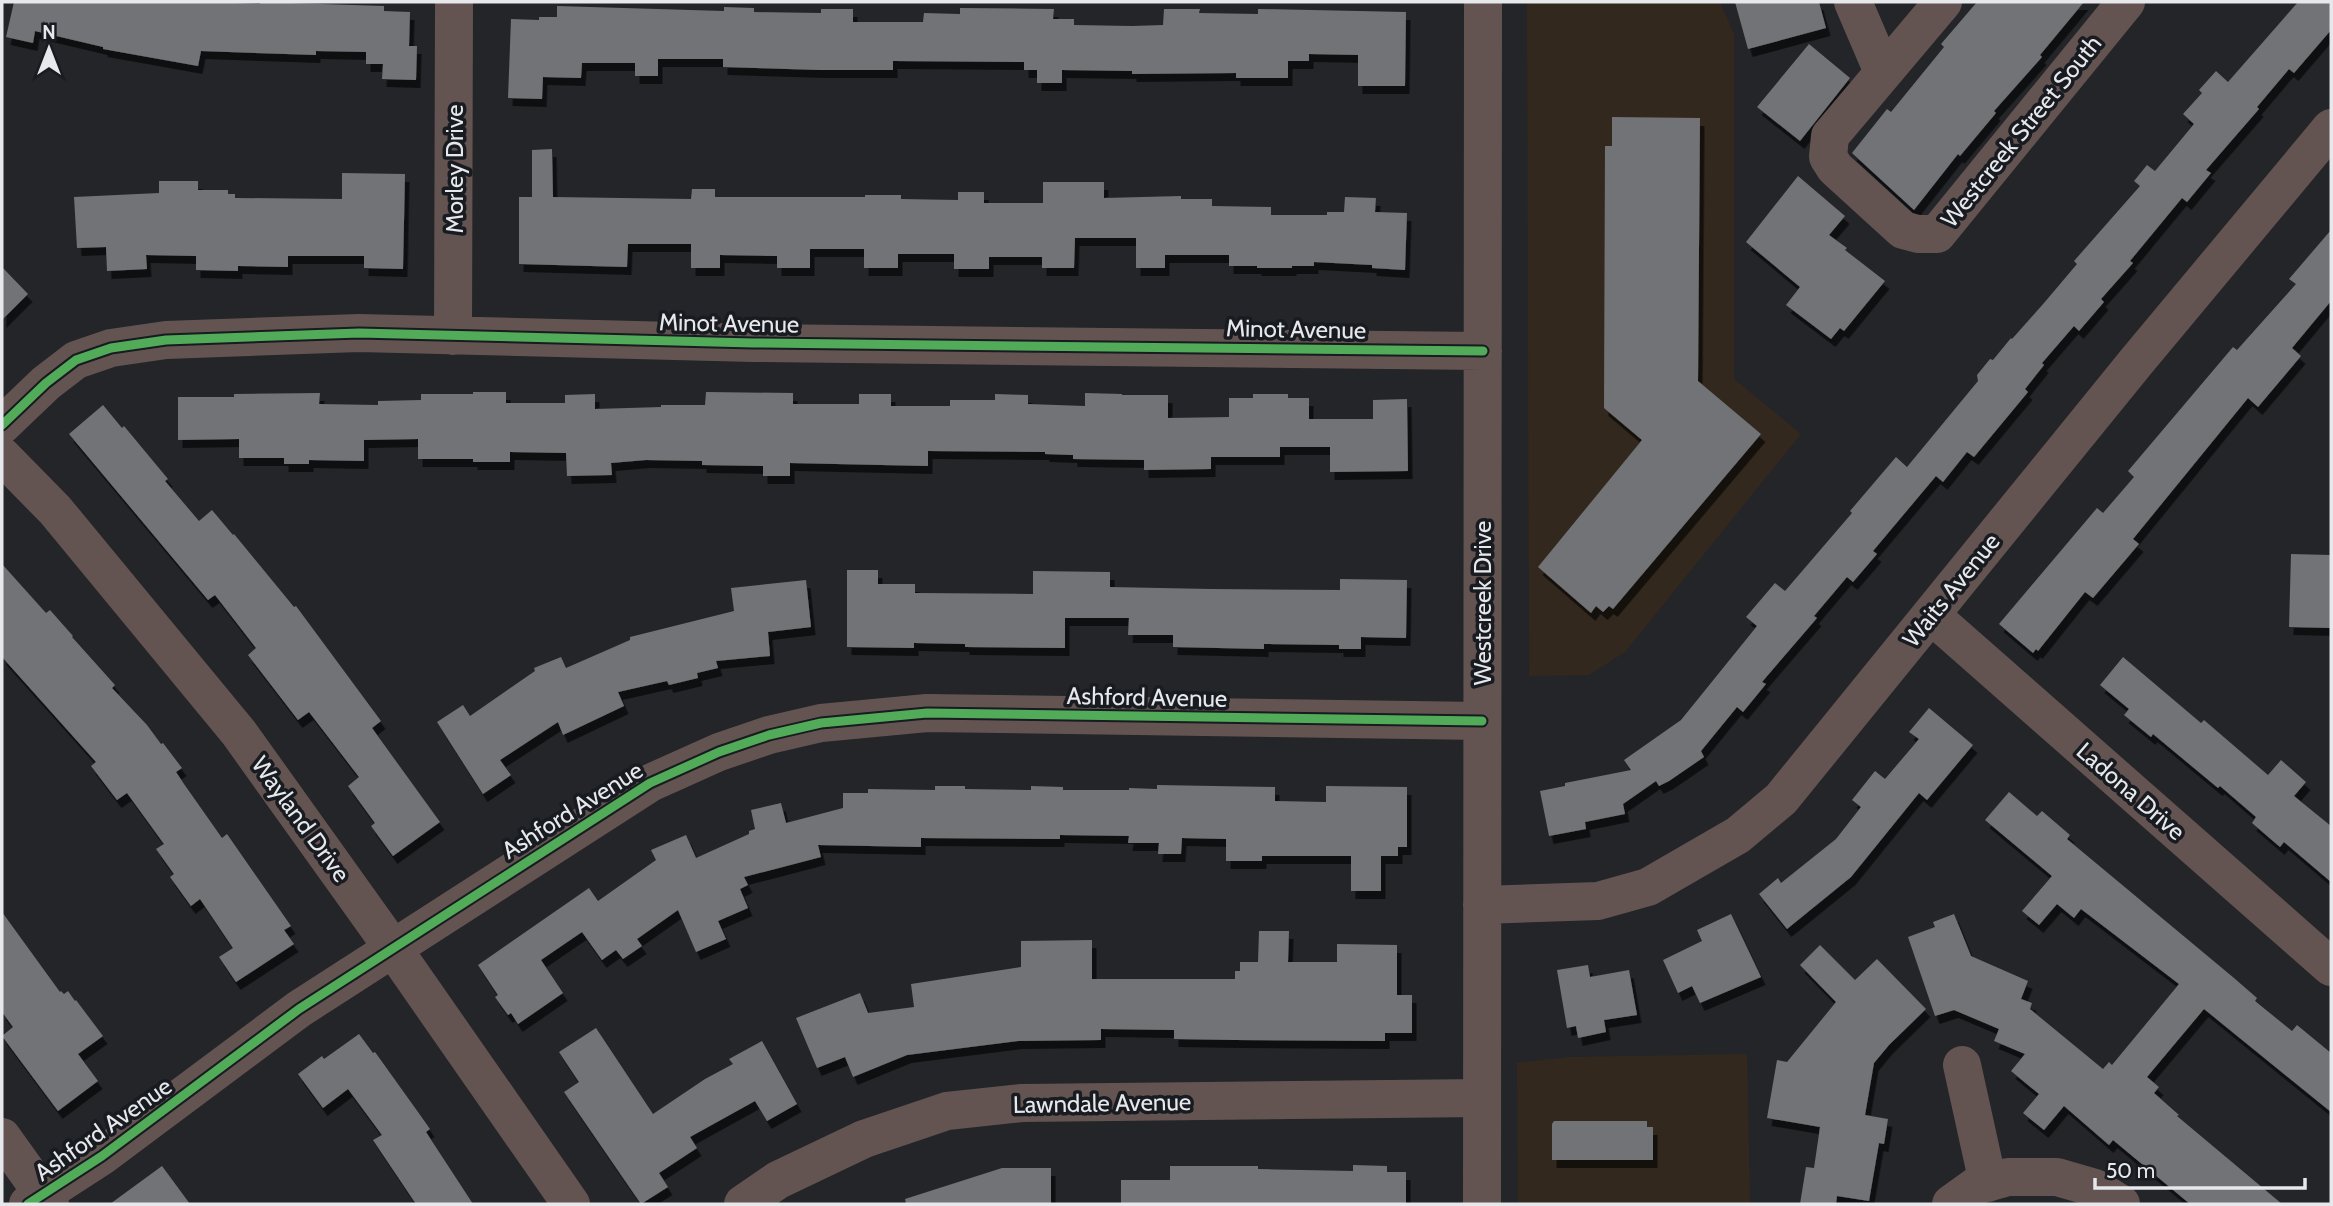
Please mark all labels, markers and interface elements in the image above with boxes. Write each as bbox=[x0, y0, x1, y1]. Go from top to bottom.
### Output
north arrow bbox=[14, 14, 84, 84]
text: N bbox=[42, 21, 56, 44]
street label: Westcreek Street South bbox=[1935, 29, 2107, 233]
street label: Morley Drive bbox=[440, 104, 469, 234]
street label: Minot Avenue bbox=[659, 307, 799, 339]
street label: Minot Avenue bbox=[1226, 313, 1366, 345]
street label: Westcreek Drive bbox=[1468, 521, 1497, 685]
street label: Waits Avenue bbox=[1896, 527, 2006, 653]
street label: Ashford Avenue bbox=[1066, 681, 1228, 713]
street label: Ladona Drive bbox=[2071, 736, 2191, 846]
street label: Wayland Drive bbox=[246, 751, 356, 887]
street label: Ashford Avenue bbox=[496, 755, 648, 865]
street label: Ashford Avenue bbox=[29, 1071, 177, 1187]
street label: Lawndale Avenue bbox=[1013, 1087, 1191, 1119]
scale bar bbox=[2095, 1146, 2305, 1190]
text: 50 m bbox=[2106, 1158, 2155, 1183]

